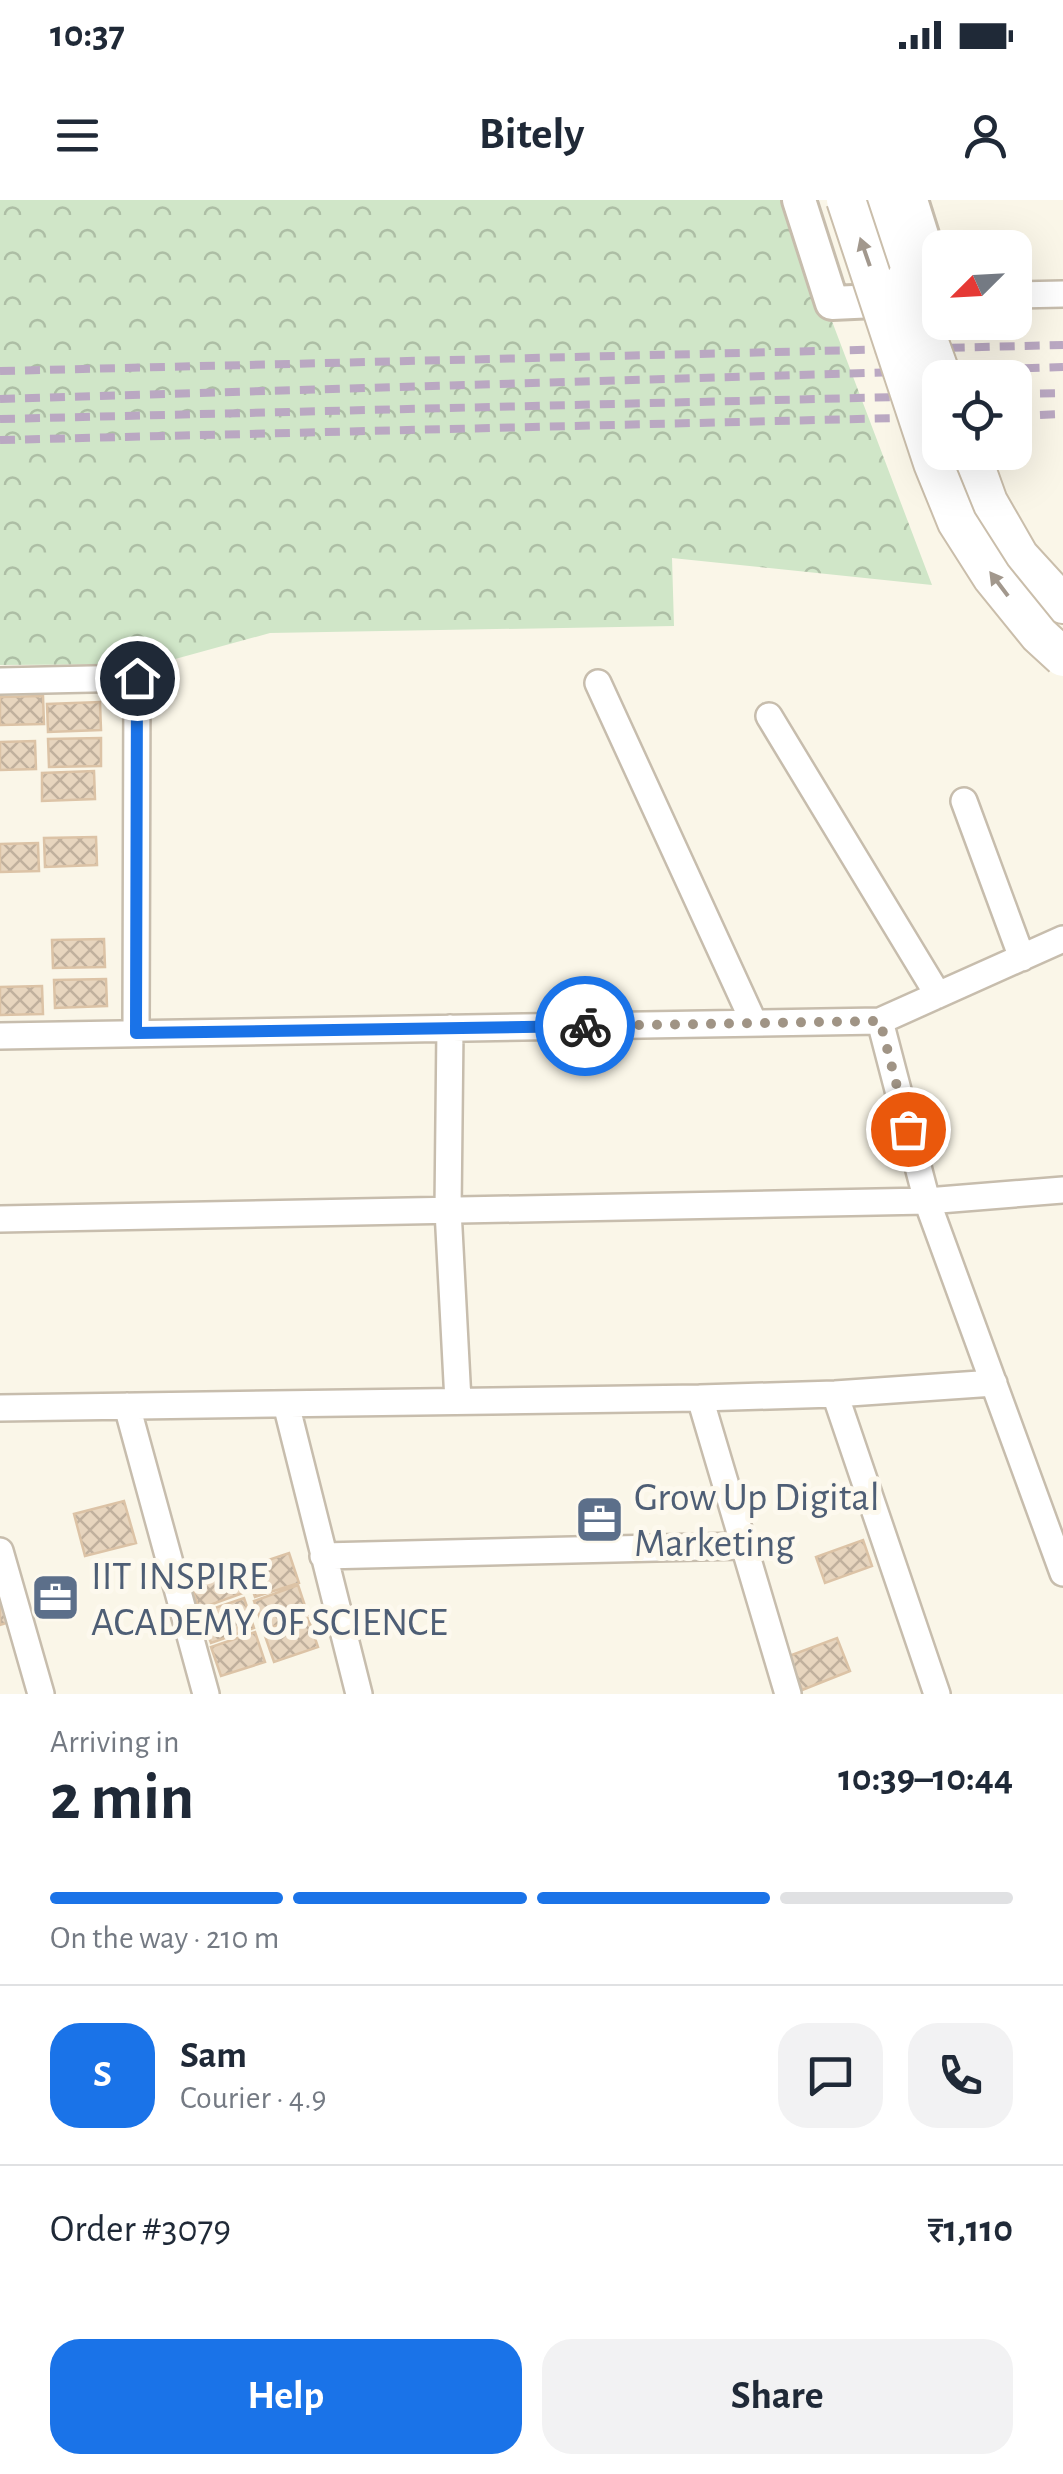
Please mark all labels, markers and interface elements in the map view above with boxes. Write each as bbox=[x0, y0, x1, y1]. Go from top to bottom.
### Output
text: 10:37 bbox=[50, 16, 125, 54]
icon: menu bbox=[50, 108, 105, 163]
icon: person bbox=[958, 108, 1013, 163]
text: Bitely bbox=[479, 112, 584, 157]
north arrow bbox=[922, 230, 1032, 340]
map controls bbox=[922, 230, 1032, 470]
one-way arrow bbox=[856, 237, 871, 267]
button: locate bbox=[922, 360, 1032, 470]
one-way arrow bbox=[989, 571, 1009, 597]
pin bbox=[95, 636, 180, 721]
icon: home bbox=[110, 651, 165, 706]
courier bbox=[535, 976, 635, 1076]
icon: bike bbox=[558, 999, 613, 1054]
pin bbox=[866, 1087, 951, 1172]
icon: bag bbox=[881, 1102, 936, 1157]
place label: Grow Up Digital Marketing bbox=[634, 1478, 880, 1564]
office icon: Grow Up Digital Marketing bbox=[573, 1493, 625, 1545]
place label: IIT INSPIRE ACADEMY OF SCIENCE bbox=[91, 1557, 448, 1643]
office icon: IIT INSPIRE ACADEMY OF SCIENCE bbox=[30, 1572, 82, 1624]
text: Arriving in bbox=[50, 1726, 179, 1758]
text: 10:39–10:44 bbox=[838, 1760, 1013, 1798]
text: 2 min bbox=[50, 1766, 194, 1831]
text: On the way · 210 m bbox=[50, 1922, 279, 1954]
button: chat bbox=[778, 2023, 883, 2128]
button: phone bbox=[908, 2023, 1013, 2128]
text: Sam bbox=[180, 2037, 247, 2075]
text: S bbox=[93, 2056, 112, 2094]
text: Courier · 4.9 bbox=[180, 2082, 327, 2114]
text: Order #3079 bbox=[50, 2211, 231, 2249]
text: ₹1,110 bbox=[928, 2211, 1013, 2249]
button: Help bbox=[50, 2339, 522, 2454]
button: Share bbox=[542, 2339, 1013, 2454]

